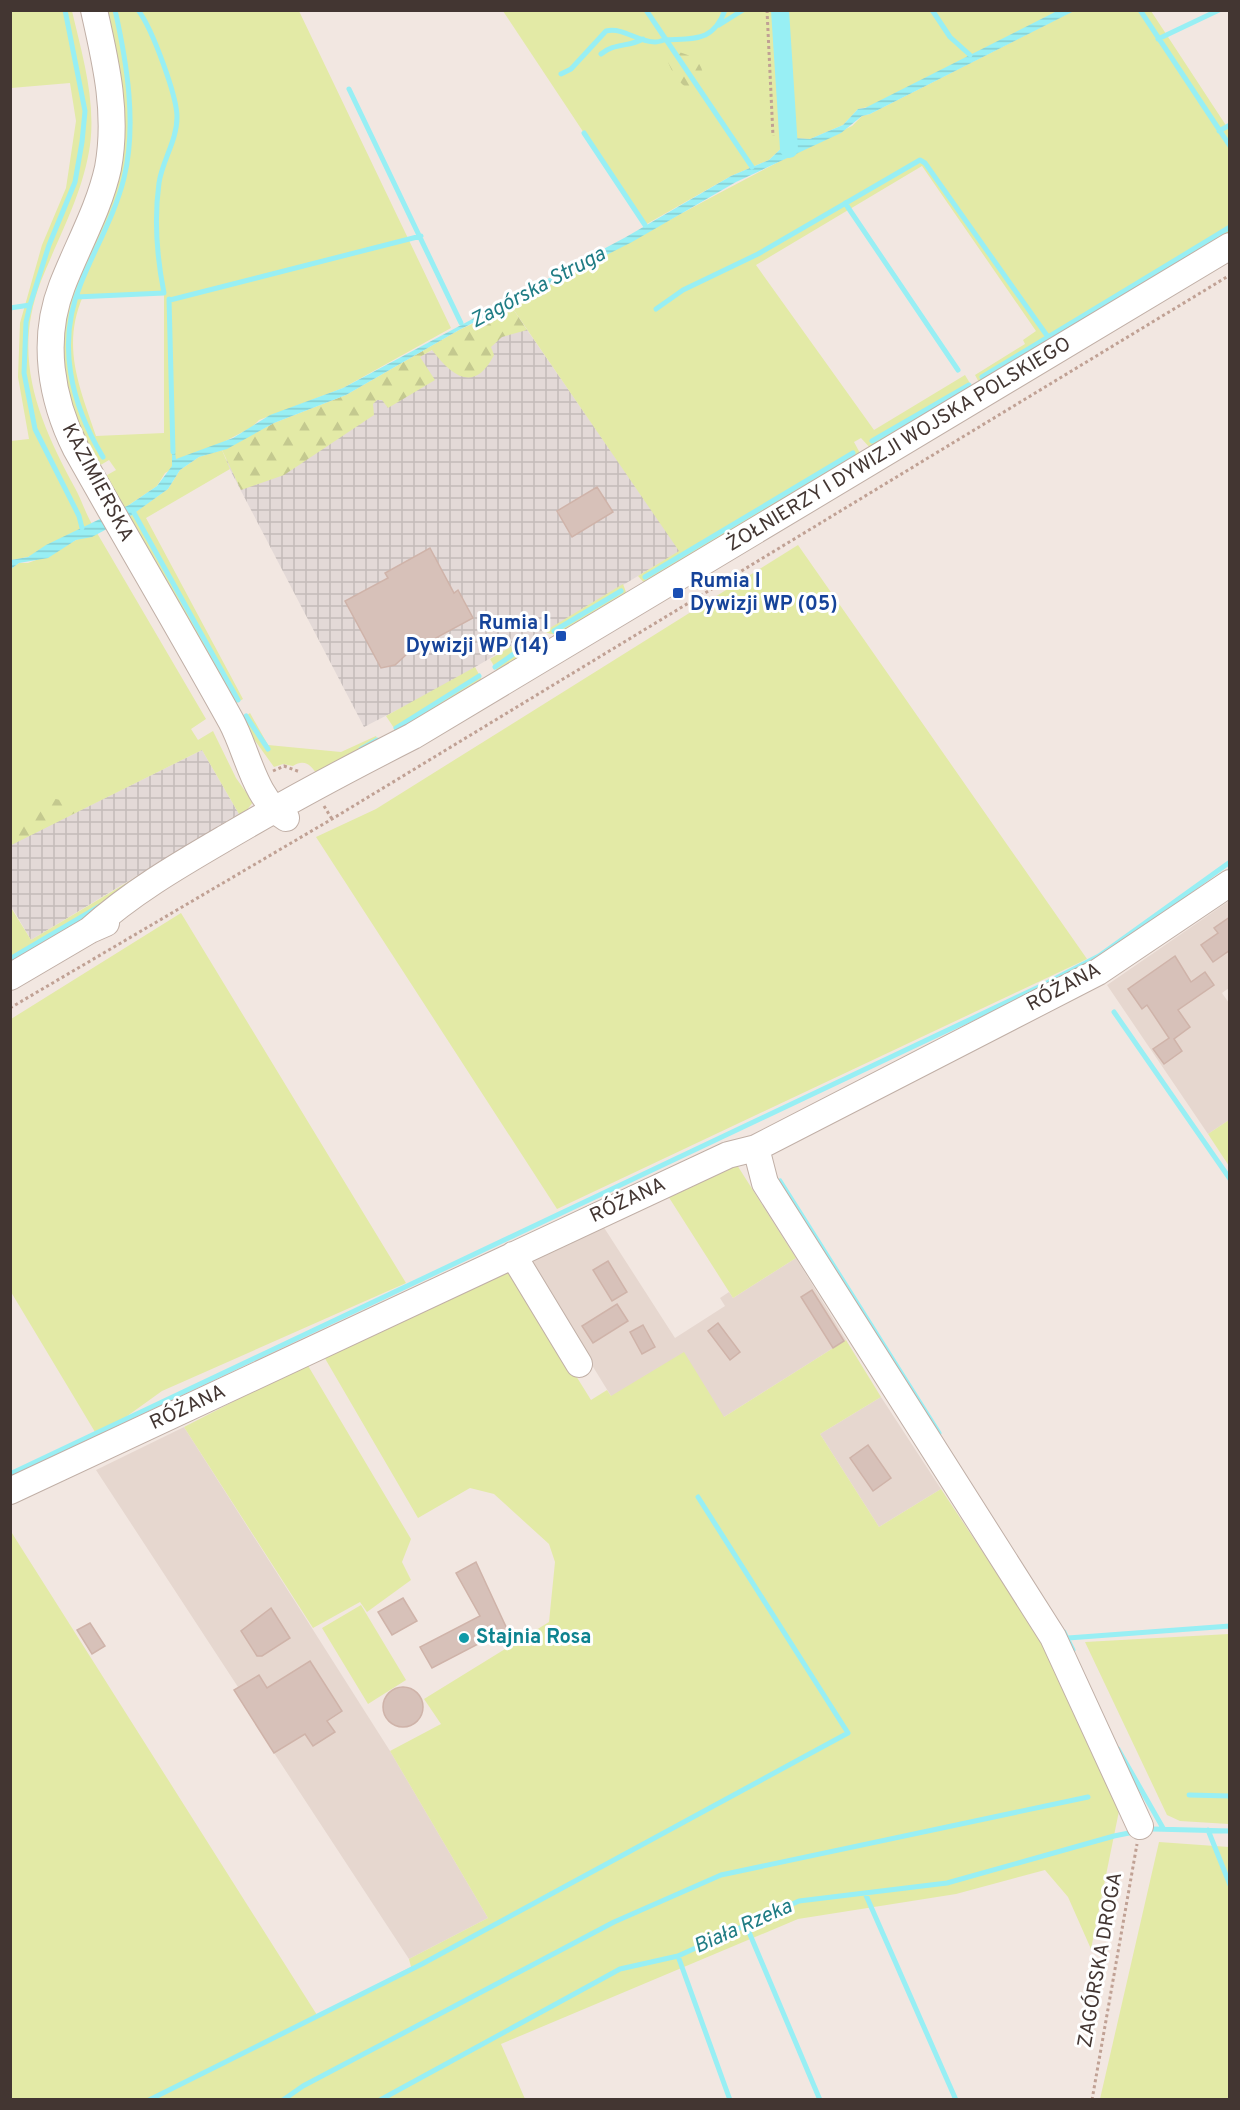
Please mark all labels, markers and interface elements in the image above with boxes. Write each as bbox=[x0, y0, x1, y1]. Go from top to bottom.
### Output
water label: Zagórska Struga bbox=[466, 241, 610, 335]
street label: ŻOŁNIERZY I DYWIZJI WOJSKA POLSKIEGO bbox=[721, 331, 1076, 558]
street label: KAZIMIERSKA bbox=[55, 419, 139, 547]
place label: Rumia I Dywizji WP (05) bbox=[690, 569, 838, 618]
marker: Rumia I Dywizji WP (05) bbox=[671, 586, 685, 600]
place label: Rumia I Dywizji WP (14) bbox=[406, 611, 549, 660]
marker: Rumia I Dywizji WP (14) bbox=[554, 629, 568, 643]
street label: RÓŻANA bbox=[1021, 956, 1106, 1018]
street label: RÓŻANA bbox=[585, 1170, 670, 1230]
street label: RÓŻANA bbox=[145, 1377, 230, 1437]
place label: Stajnia Rosa bbox=[476, 1625, 591, 1651]
marker: Stajnia Rosa bbox=[457, 1631, 471, 1645]
street label: ZAGÓRSKA DROGA bbox=[1071, 1870, 1129, 2050]
water label: Biała Rzeka bbox=[690, 1893, 796, 1961]

